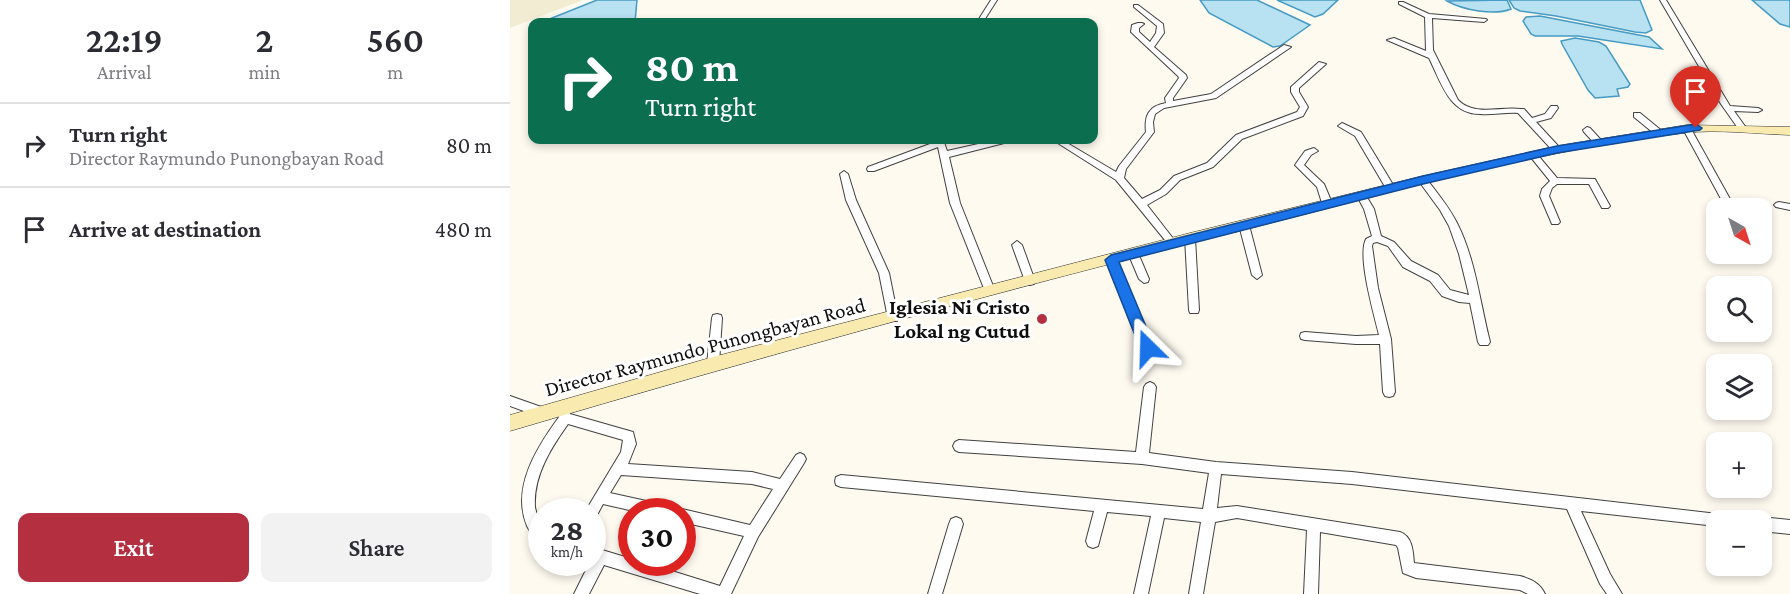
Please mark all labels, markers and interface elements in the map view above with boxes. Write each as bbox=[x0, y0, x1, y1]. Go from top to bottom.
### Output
text: 22:19 bbox=[86, 20, 163, 60]
text: 2 bbox=[256, 20, 273, 60]
text: 560 bbox=[366, 20, 424, 60]
icon: right bbox=[546, 42, 624, 120]
text: 80 m bbox=[645, 43, 739, 90]
text: Arrival bbox=[97, 61, 151, 83]
text: min bbox=[248, 61, 281, 83]
text: m bbox=[387, 61, 403, 83]
pin bbox=[1670, 66, 1721, 128]
icon: arrive bbox=[1679, 75, 1712, 108]
text: Turn right bbox=[645, 92, 756, 122]
text: Turn right bbox=[69, 122, 167, 147]
icon: right bbox=[18, 129, 51, 162]
text: 80 m bbox=[446, 133, 492, 158]
text: Director Raymundo Punongbayan Road bbox=[69, 147, 384, 169]
north arrow bbox=[1706, 198, 1772, 264]
map controls bbox=[1706, 198, 1772, 576]
icon: arrive bbox=[18, 213, 51, 246]
text: Arrive at destination bbox=[69, 217, 261, 242]
text: 480 m bbox=[435, 217, 492, 242]
button: search bbox=[1706, 276, 1772, 342]
street label: Director Raymundo Punongbayan Road bbox=[542, 293, 868, 401]
place label: Iglesia Ni Cristo Lokal ng Cutud bbox=[889, 295, 1031, 343]
marker: Iglesia Ni Cristo Lokal ng Cutud bbox=[1035, 312, 1049, 326]
position arrow bbox=[1116, 316, 1180, 380]
button: layers bbox=[1706, 354, 1772, 420]
button: + bbox=[1706, 432, 1772, 498]
speed limit sign: 30 bbox=[618, 498, 696, 576]
button: − bbox=[1706, 510, 1772, 576]
button: Exit bbox=[18, 513, 249, 582]
button: Share bbox=[261, 513, 492, 582]
text: 28 bbox=[551, 513, 583, 546]
text: km/h bbox=[551, 544, 583, 560]

